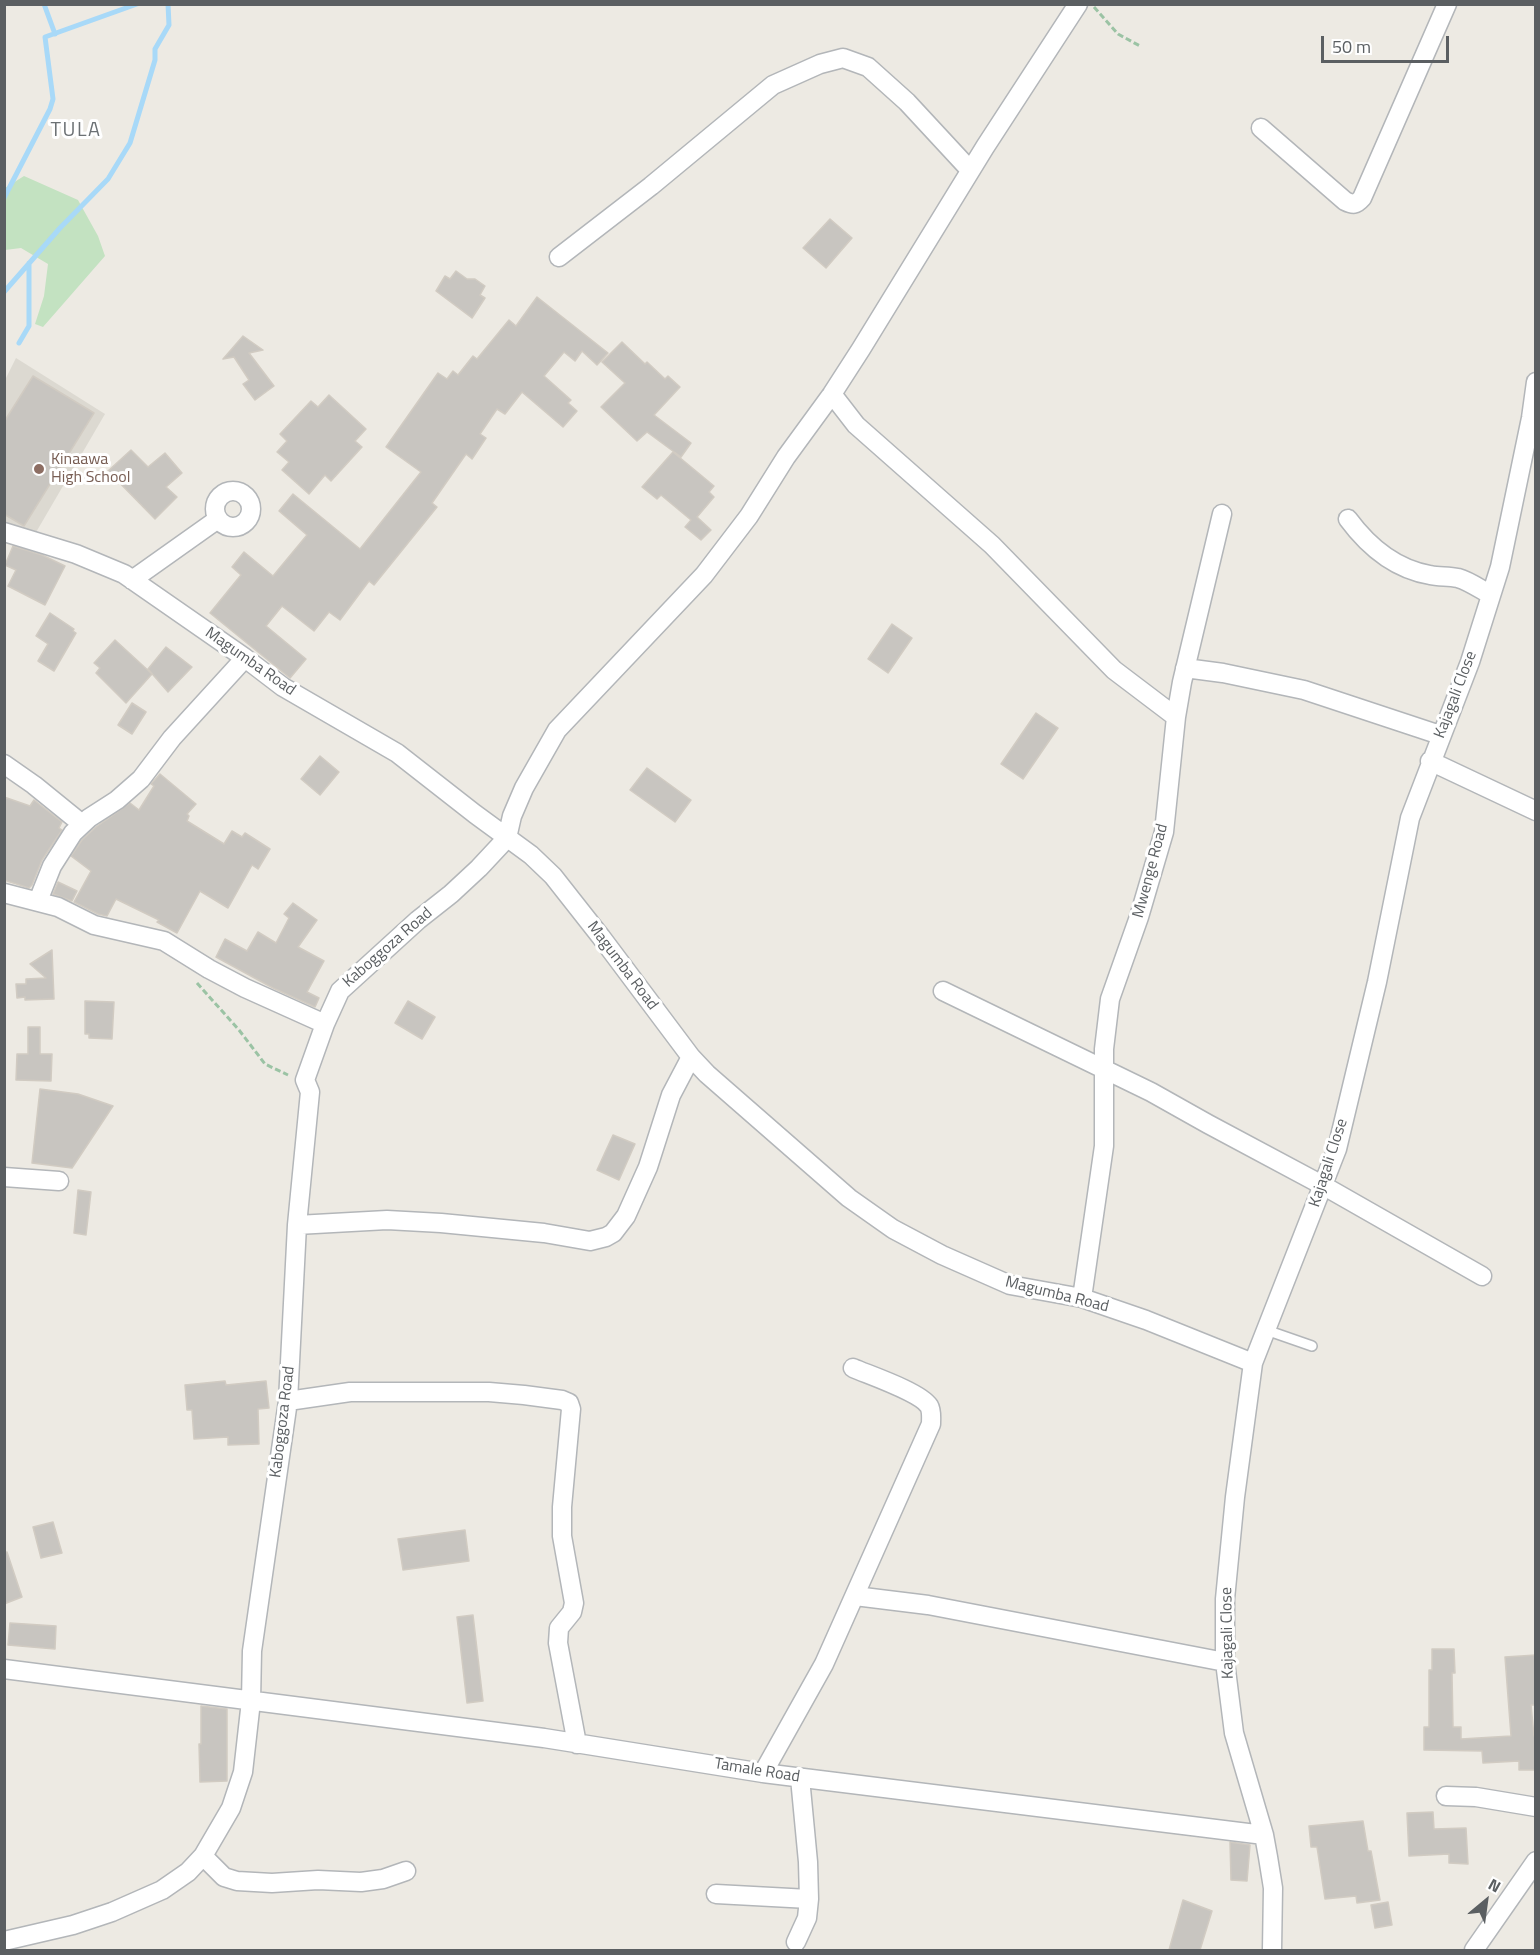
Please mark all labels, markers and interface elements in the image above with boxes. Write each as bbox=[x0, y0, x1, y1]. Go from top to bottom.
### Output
scale bar bbox=[1324, 24, 1452, 62]
text: 50 m bbox=[1332, 33, 1371, 60]
district label: TULA bbox=[51, 119, 101, 143]
place label: Kinaawa High School bbox=[51, 450, 130, 488]
marker: Kinaawa High School bbox=[32, 462, 46, 476]
street label: Magumba Road bbox=[201, 624, 299, 700]
street label: Kajagali Close bbox=[1431, 649, 1481, 741]
street label: Mwenge Road bbox=[1129, 822, 1173, 920]
street label: Kaboggoza Road bbox=[339, 904, 437, 992]
street label: Magumba Road bbox=[582, 918, 662, 1014]
street label: Kajagali Close bbox=[1306, 1116, 1352, 1210]
street label: Magumba Road bbox=[1003, 1273, 1111, 1317]
street label: Kaboggoza Road bbox=[267, 1365, 299, 1479]
street label: Kajagali Close bbox=[1218, 1587, 1238, 1679]
street label: Tamale Road bbox=[713, 1755, 801, 1787]
north arrow bbox=[1456, 1871, 1516, 1931]
text: N bbox=[1484, 1872, 1505, 1898]

